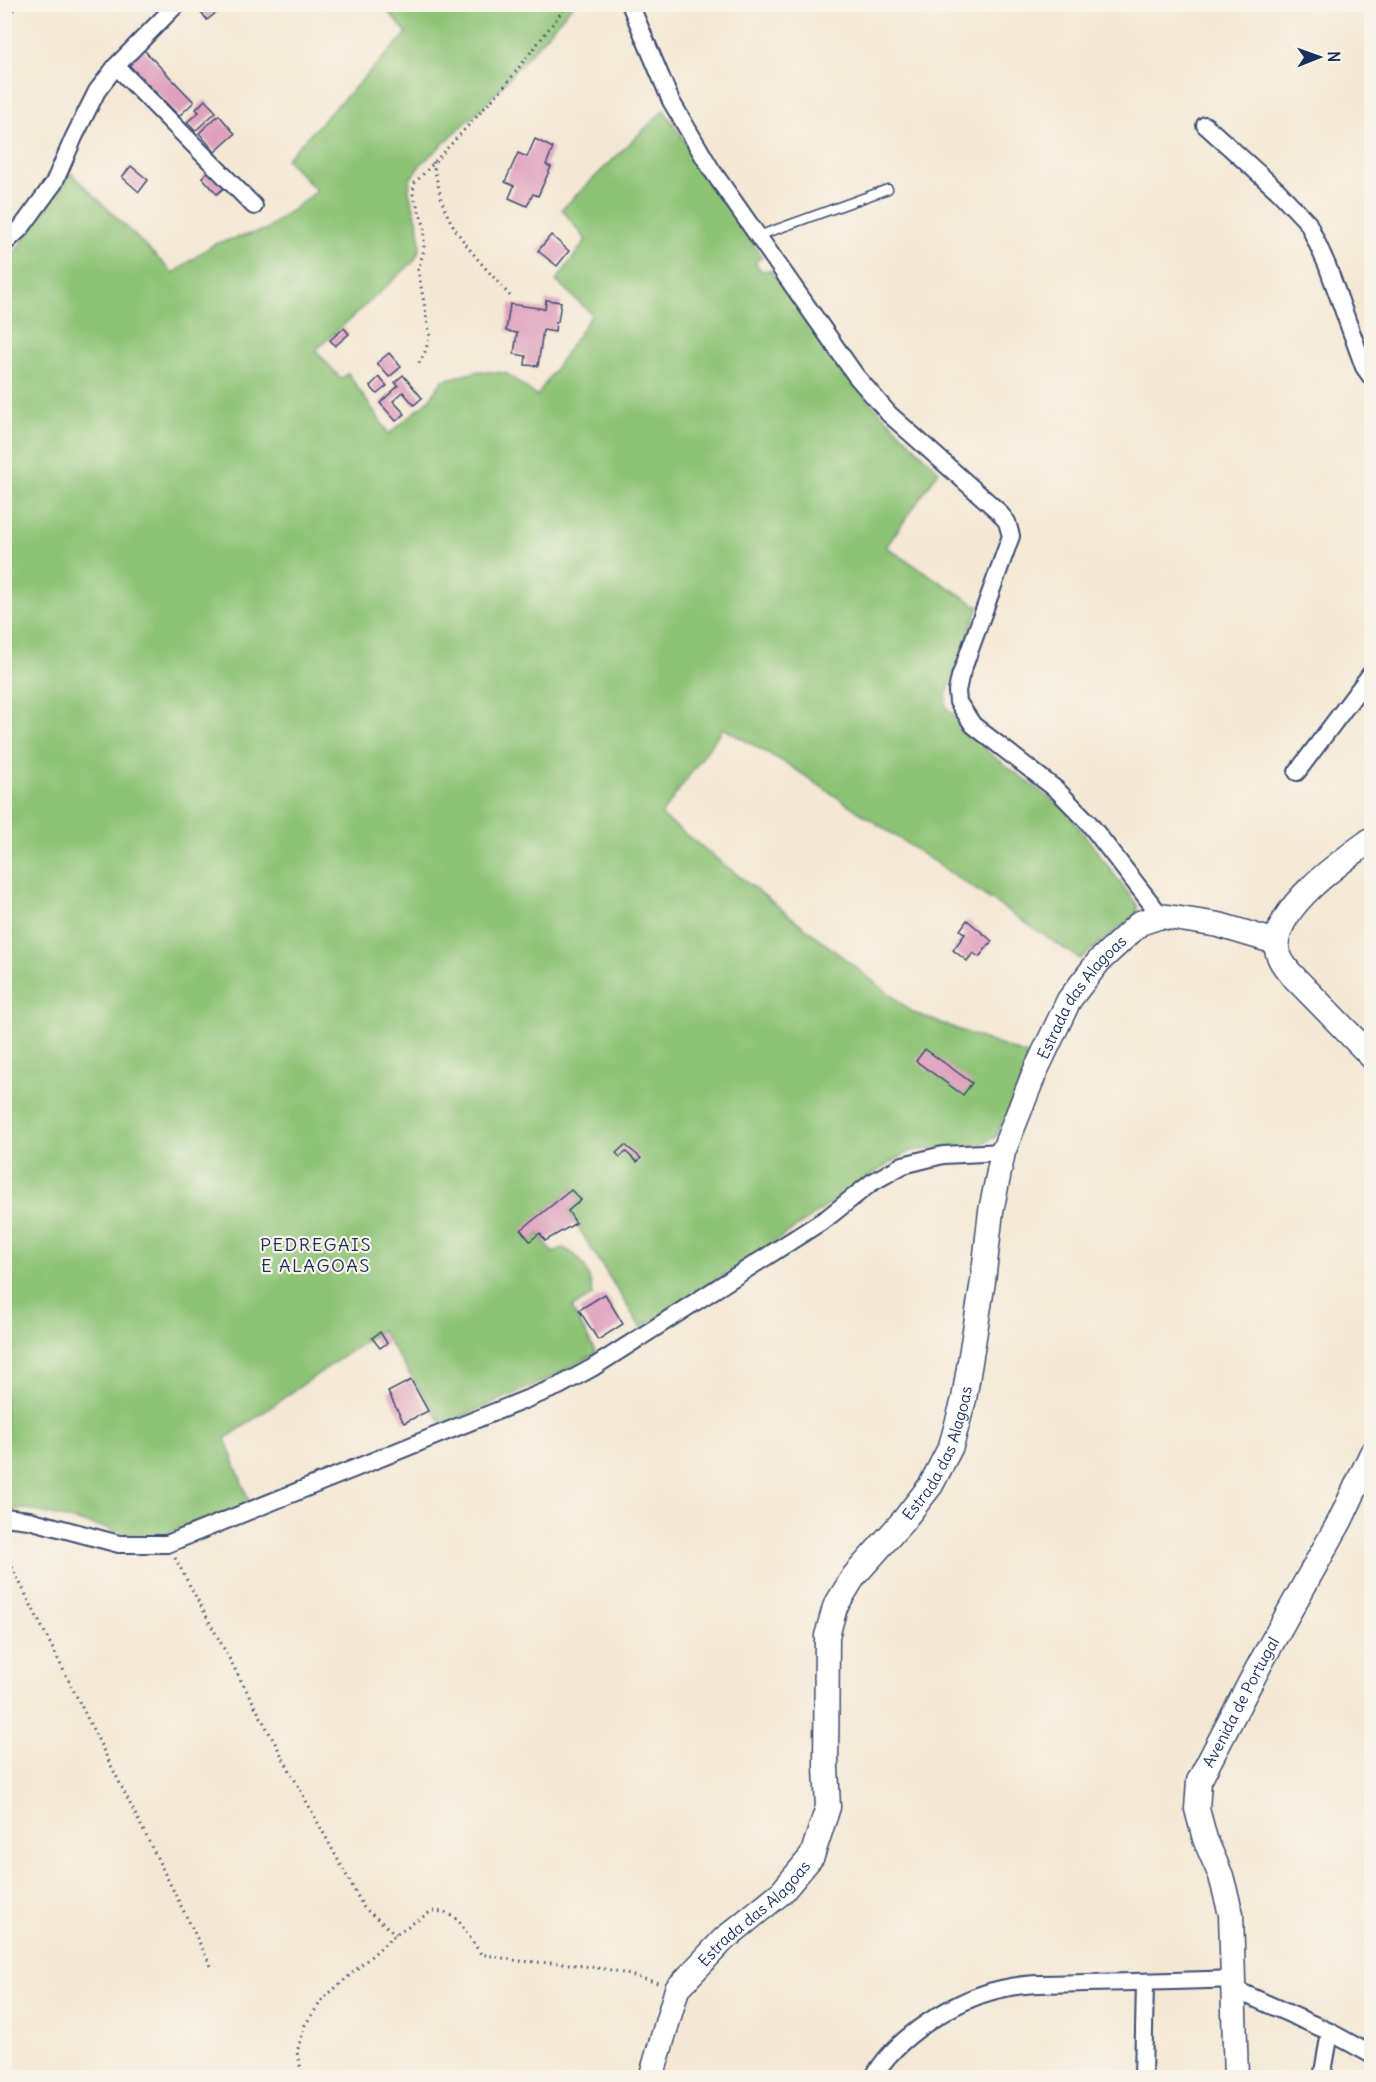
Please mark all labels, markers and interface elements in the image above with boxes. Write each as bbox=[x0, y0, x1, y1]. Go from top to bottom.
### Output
north arrow bbox=[1289, 27, 1349, 87]
text: N bbox=[1324, 51, 1344, 62]
street label: Estrada das Alagoas bbox=[1033, 931, 1130, 1062]
district label: PEDREGAIS E ALAGOAS bbox=[260, 1233, 372, 1277]
street label: Estrada das Alagoas bbox=[898, 1385, 976, 1524]
street label: Avenida de Portugal bbox=[1198, 1633, 1283, 1771]
street label: Estrada das Alagoas bbox=[694, 1856, 814, 1970]

